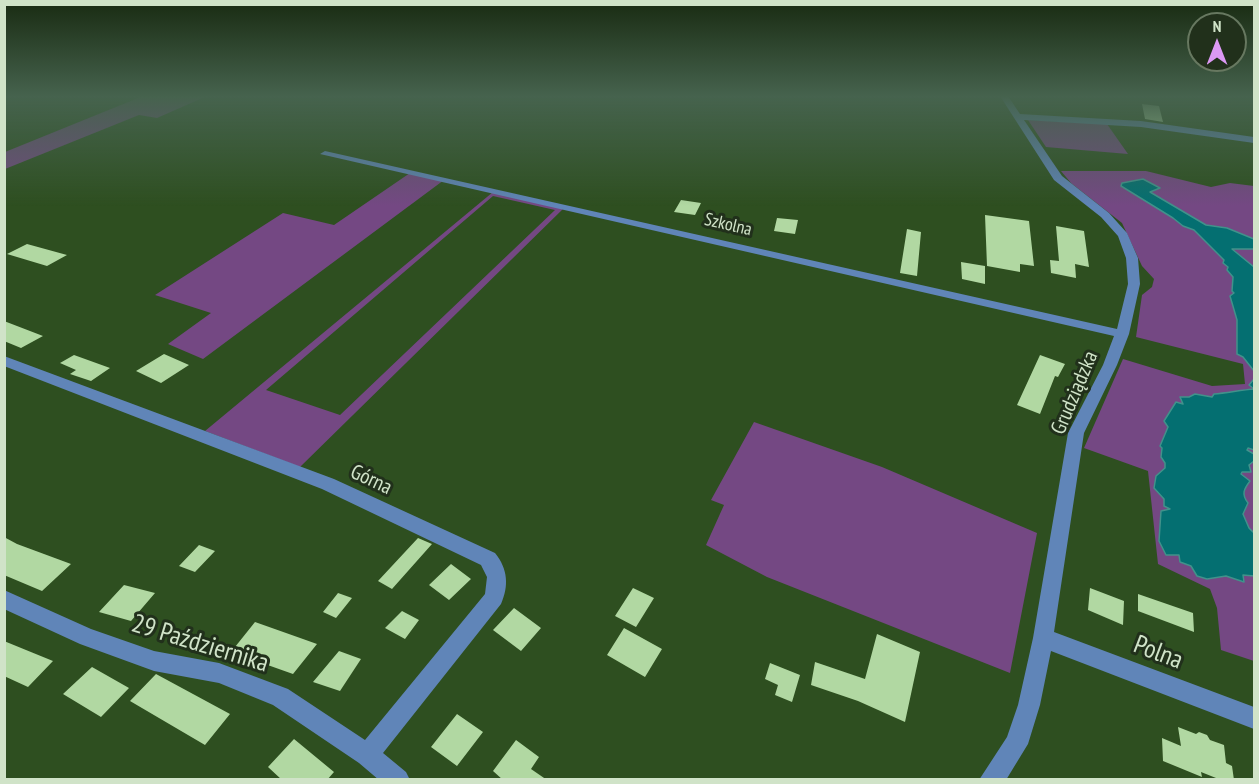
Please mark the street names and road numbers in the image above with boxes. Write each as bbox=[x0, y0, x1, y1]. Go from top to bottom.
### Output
street label: Szkolna bbox=[702, 209, 754, 241]
street label: Grudziądzka bbox=[1046, 348, 1104, 438]
street label: Górna bbox=[346, 460, 396, 500]
street label: 29 Października bbox=[128, 608, 272, 680]
street label: Polna bbox=[1129, 629, 1187, 677]

